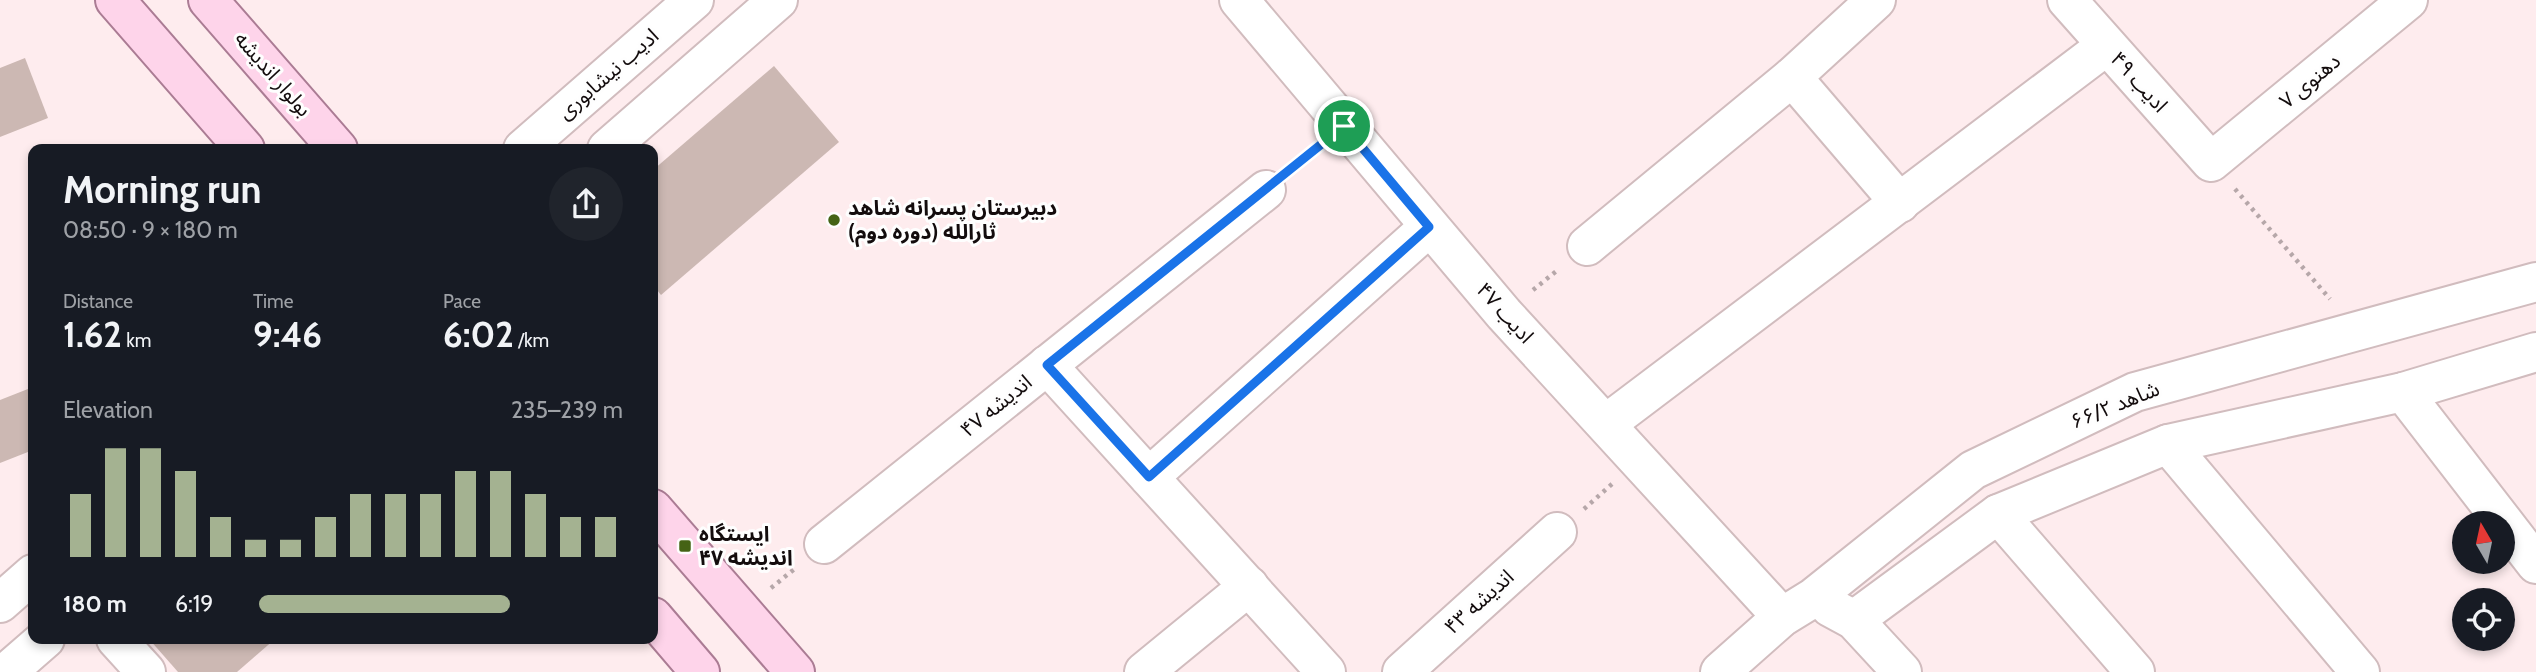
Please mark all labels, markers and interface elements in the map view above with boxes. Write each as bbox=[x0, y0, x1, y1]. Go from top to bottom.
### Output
street label: ادیب نیشابوری bbox=[552, 23, 663, 124]
street label: بولوار اندیشه bbox=[230, 26, 317, 121]
street label: ادیب ۴۹ bbox=[2106, 46, 2173, 117]
street label: دهنوی ۷ bbox=[2274, 48, 2345, 113]
pin bbox=[1314, 96, 1374, 156]
icon: arrive bbox=[1325, 107, 1363, 145]
text: Morning run bbox=[63, 166, 262, 213]
button: share bbox=[549, 167, 623, 241]
place label: دبیرستان پسرانه شاهد ثارالله (دوره دوم) bbox=[848, 195, 1057, 248]
marker: دبیرستان پسرانه شاهد ثارالله (دوره دوم) bbox=[826, 212, 842, 228]
text: 08:50 · 9 × 180 m bbox=[63, 216, 238, 244]
street label: ادیب ۴۷ bbox=[1472, 277, 1539, 348]
text: Distance bbox=[63, 290, 133, 313]
text: Time bbox=[253, 290, 293, 313]
text: Pace bbox=[443, 290, 481, 313]
text: 1.62 bbox=[63, 313, 122, 356]
text: 9:46 bbox=[253, 313, 322, 356]
text: 6:02 bbox=[443, 313, 514, 356]
text: km bbox=[122, 329, 151, 352]
text: /km bbox=[514, 329, 549, 352]
street label: اندیشه ۴۷ bbox=[955, 369, 1037, 442]
street label: شاهد ۶۶/۲ bbox=[2067, 375, 2163, 434]
text: Elevation bbox=[63, 396, 153, 424]
text: 235–239 m bbox=[511, 396, 623, 424]
north arrow bbox=[2452, 511, 2515, 574]
map controls bbox=[2452, 511, 2515, 651]
place label: ایستگاه اندیشه ۴۷ bbox=[699, 521, 793, 570]
marker: ایستگاه اندیشه ۴۷ bbox=[677, 538, 693, 554]
street label: اندیشه ۴۳ bbox=[1439, 564, 1519, 639]
button: locate bbox=[2452, 588, 2515, 651]
text: 180 m bbox=[63, 590, 127, 618]
text: 6:19 bbox=[175, 590, 213, 618]

